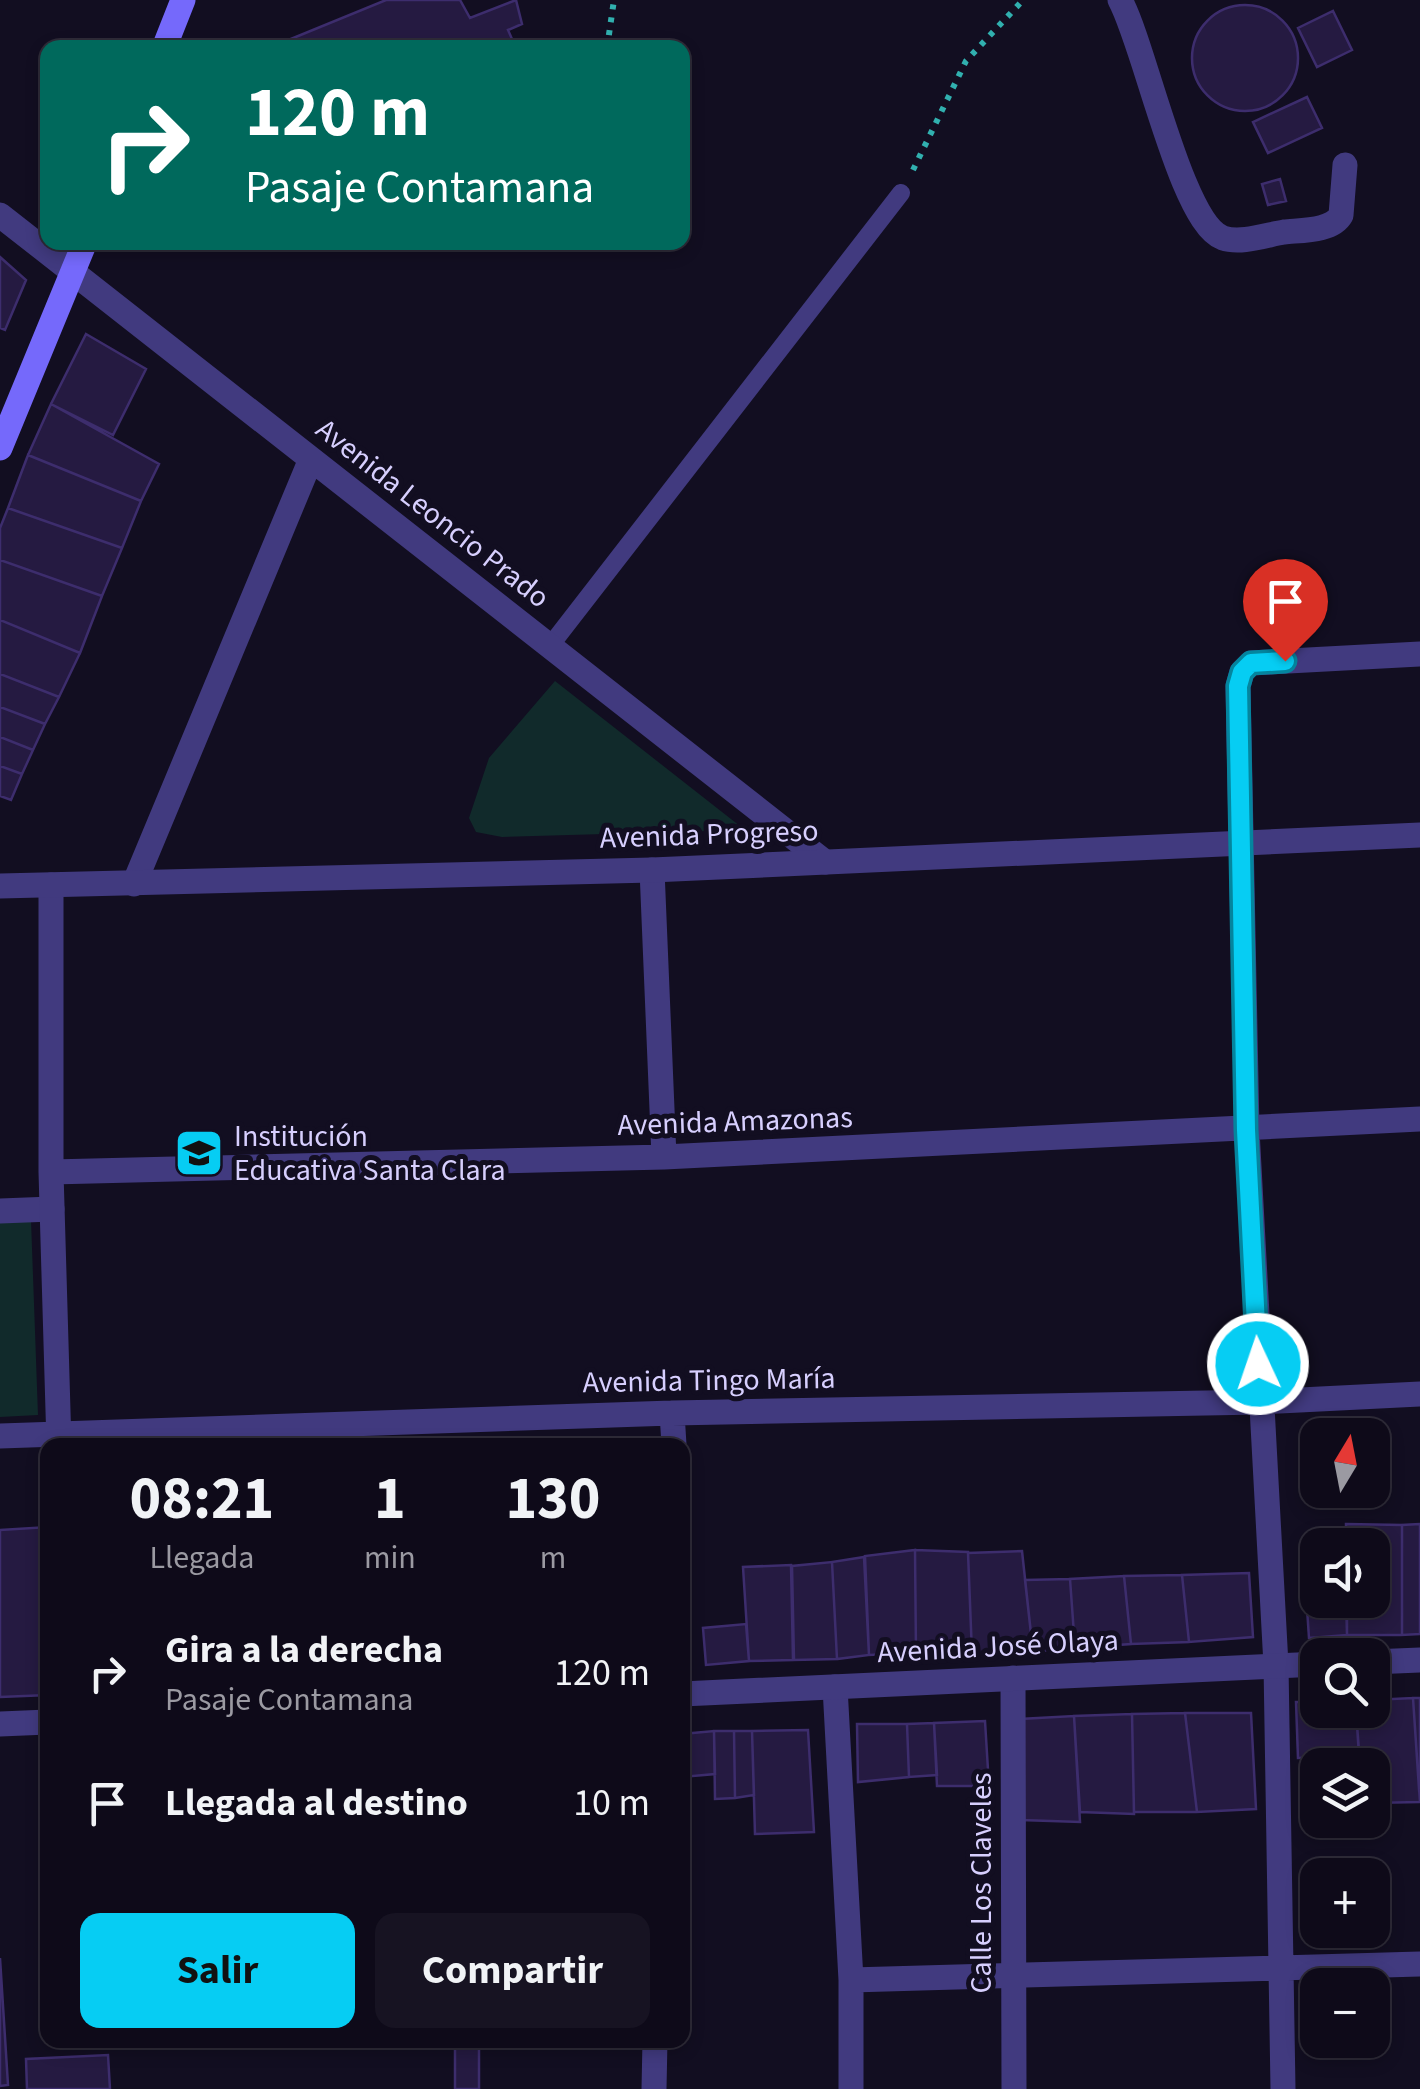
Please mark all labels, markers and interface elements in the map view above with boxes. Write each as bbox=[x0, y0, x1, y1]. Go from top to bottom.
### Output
text: 120 m bbox=[245, 63, 430, 163]
icon: right bbox=[80, 80, 210, 210]
text: Pasaje Contamana bbox=[245, 156, 594, 220]
street label: Avenida Leoncio Prado bbox=[307, 408, 559, 618]
pin bbox=[1243, 559, 1328, 662]
icon: arrive bbox=[1258, 574, 1313, 629]
street label: Avenida Progreso bbox=[599, 809, 819, 860]
street label: Avenida Amazonas bbox=[617, 1096, 853, 1147]
place label: Institución Educativa Santa Clara bbox=[234, 1115, 506, 1192]
school or university icon: Institución Educativa Santa Clara bbox=[173, 1127, 225, 1179]
position arrow bbox=[1206, 1312, 1310, 1416]
street label: Avenida Tingo María bbox=[582, 1357, 836, 1404]
north arrow bbox=[1300, 1418, 1390, 1508]
map controls bbox=[1300, 1418, 1390, 2058]
text: 08:21 bbox=[130, 1457, 274, 1542]
text: 1 bbox=[374, 1457, 406, 1542]
text: 130 bbox=[505, 1457, 600, 1542]
button: sound bbox=[1300, 1528, 1390, 1618]
text: Llegada bbox=[150, 1535, 254, 1581]
text: min bbox=[364, 1535, 416, 1581]
text: m bbox=[540, 1535, 566, 1581]
street label: Avenida José Olaya bbox=[876, 1619, 1120, 1674]
text: Gira a la derecha bbox=[165, 1623, 443, 1677]
button: search bbox=[1300, 1638, 1390, 1728]
icon: right bbox=[80, 1646, 135, 1701]
text: 120 m bbox=[554, 1646, 650, 1700]
text: Pasaje Contamana bbox=[165, 1677, 413, 1723]
button: layers bbox=[1300, 1748, 1390, 1838]
street label: Calle Los Claveles bbox=[960, 1772, 1003, 1994]
icon: arrive bbox=[80, 1776, 135, 1831]
text: Llegada al destino bbox=[165, 1776, 468, 1830]
text: 10 m bbox=[573, 1776, 650, 1830]
button: + bbox=[1300, 1858, 1390, 1948]
button: Salir bbox=[80, 1913, 355, 2028]
button: Compartir bbox=[375, 1913, 650, 2028]
button: − bbox=[1300, 1968, 1390, 2058]

